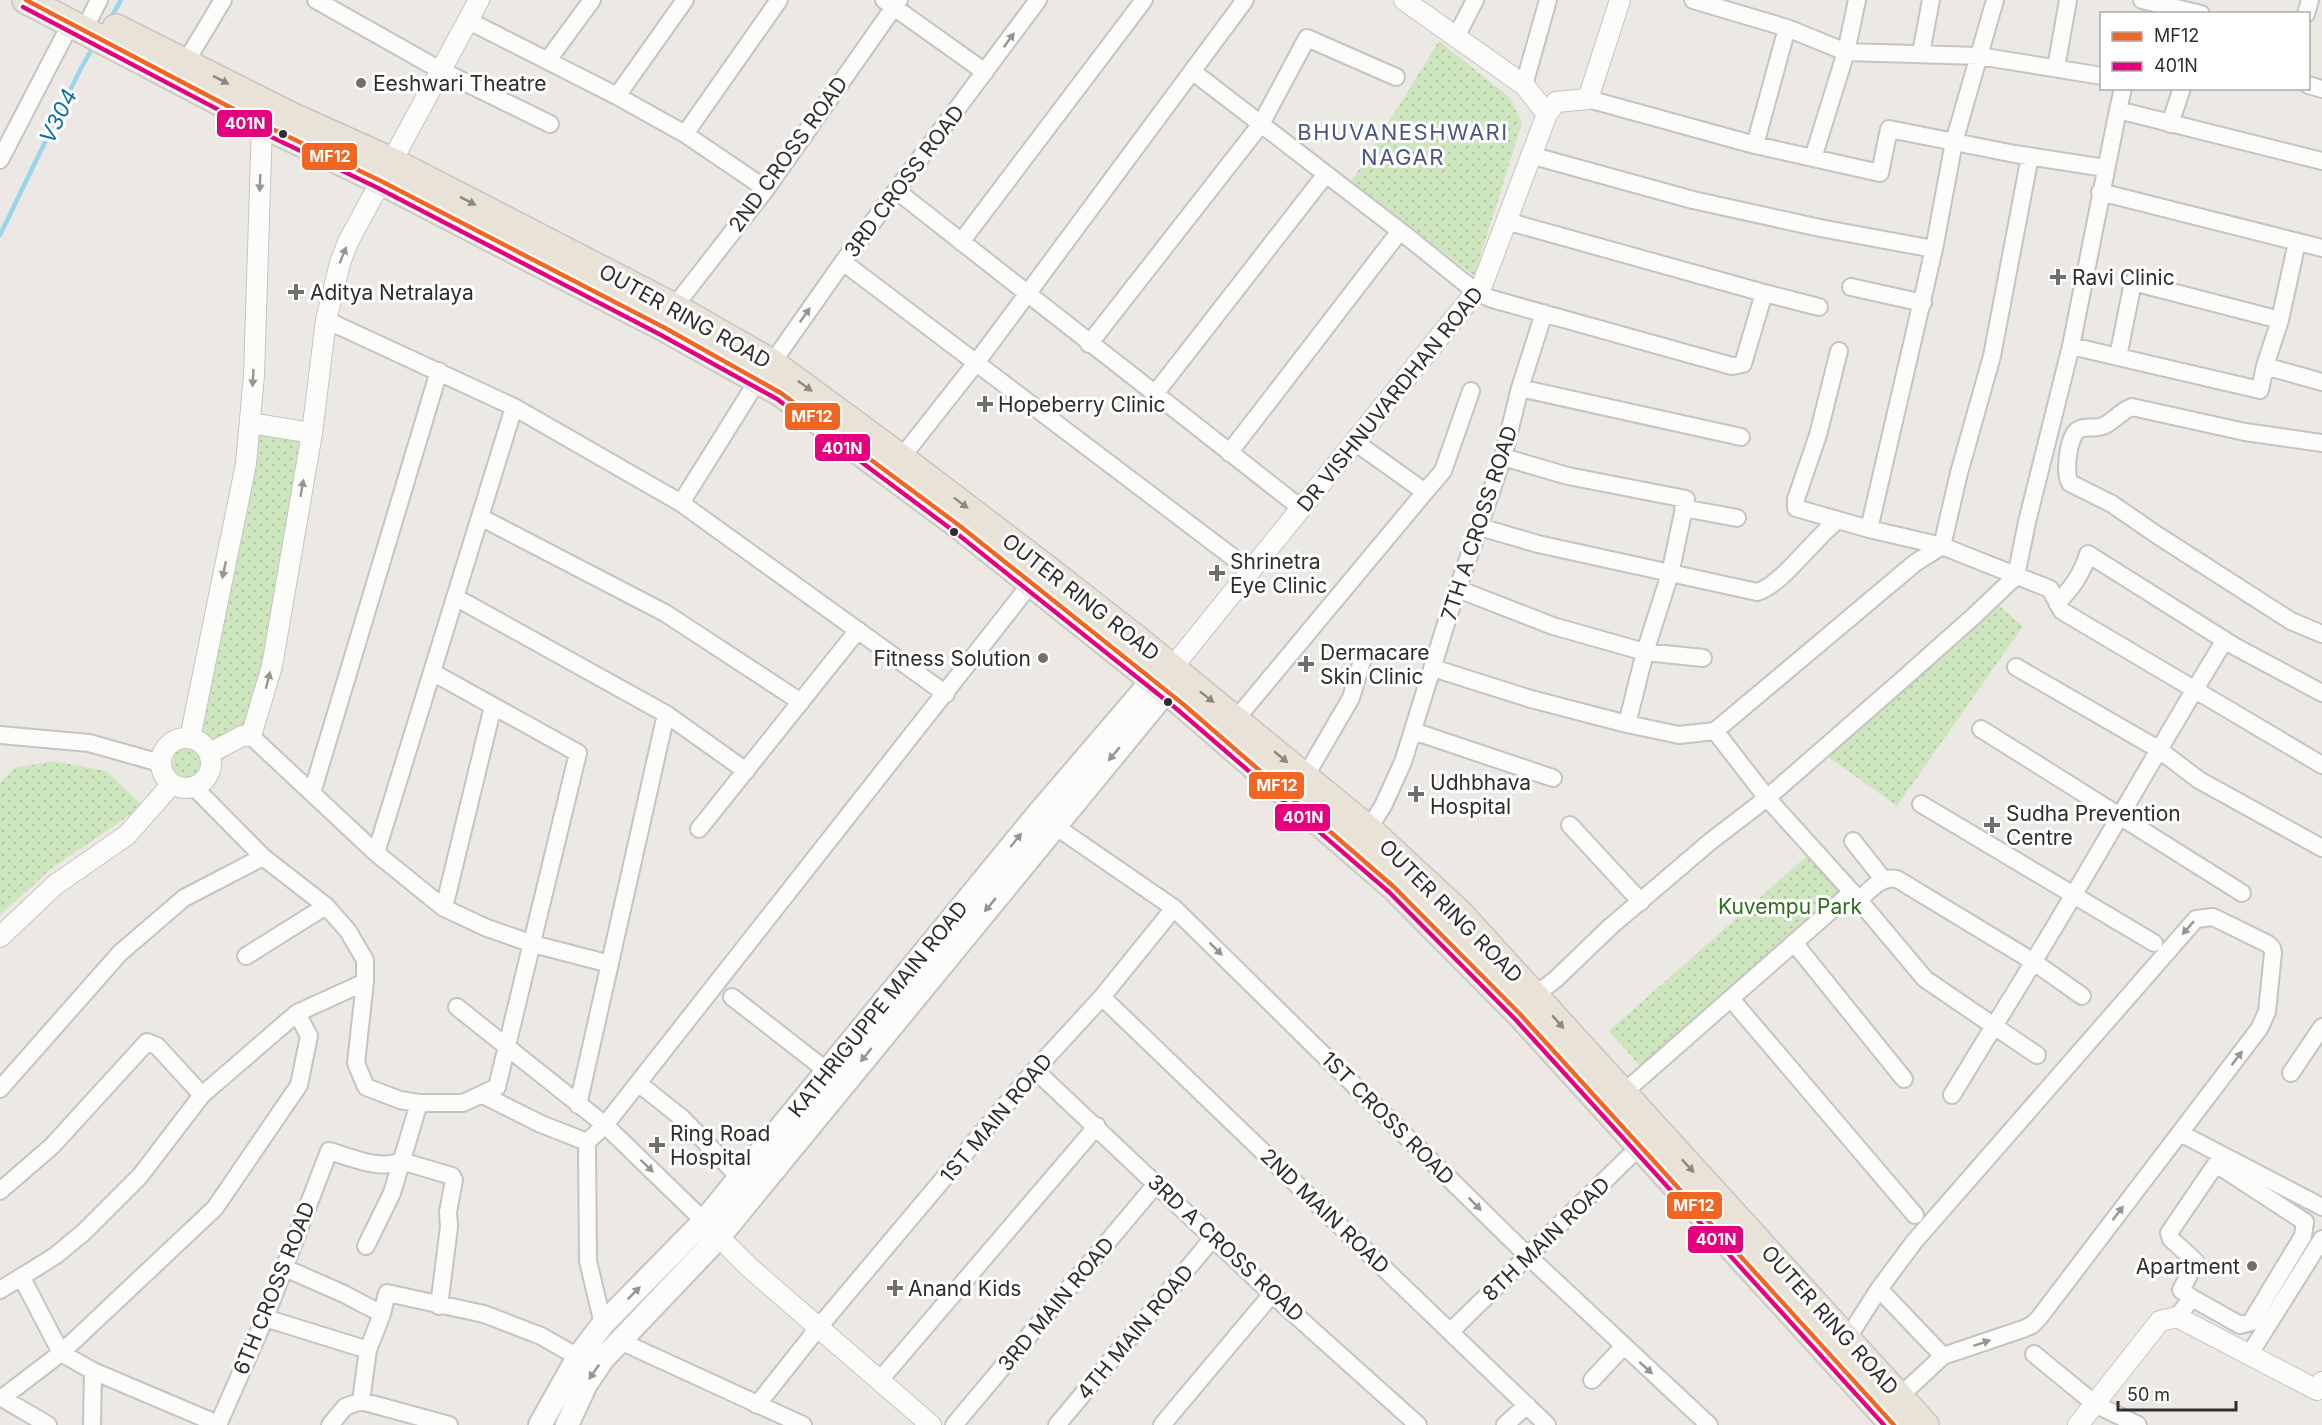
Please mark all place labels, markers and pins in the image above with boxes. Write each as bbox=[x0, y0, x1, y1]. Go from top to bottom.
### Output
place label: Eeshwari Theatre bbox=[373, 71, 546, 96]
marker: Eeshwari Theatre bbox=[354, 76, 368, 90]
unlabelled marker bbox=[277, 128, 289, 140]
place label: Ravi Clinic bbox=[2072, 265, 2175, 290]
marker: Ravi Clinic bbox=[2049, 268, 2067, 286]
place label: Aditya Netralaya bbox=[310, 280, 474, 305]
marker: Aditya Netralaya bbox=[287, 283, 305, 301]
place label: Hopeberry Clinic bbox=[998, 392, 1166, 417]
marker: Hopeberry Clinic bbox=[976, 395, 994, 413]
unlabelled marker bbox=[948, 526, 960, 538]
place label: Shrinetra Eye Clinic bbox=[1230, 549, 1327, 598]
marker: Shrinetra Eye Clinic bbox=[1208, 564, 1226, 582]
place label: Dermacare Skin Clinic bbox=[1320, 640, 1430, 689]
place label: Fitness Solution bbox=[873, 646, 1031, 671]
marker: Fitness Solution bbox=[1036, 651, 1050, 665]
marker: Dermacare Skin Clinic bbox=[1297, 655, 1315, 673]
unlabelled marker bbox=[1162, 696, 1174, 708]
place label: Udhbhava Hospital bbox=[1430, 770, 1531, 819]
marker: Udhbhava Hospital bbox=[1407, 785, 1425, 803]
place label: Sudha Prevention Centre bbox=[2006, 801, 2181, 850]
marker: Sudha Prevention Centre bbox=[1983, 816, 2001, 834]
place label: Ring Road Hospital bbox=[670, 1121, 770, 1170]
marker: Ring Road Hospital bbox=[648, 1136, 666, 1154]
place label: Apartment bbox=[2136, 1254, 2240, 1279]
marker: Apartment bbox=[2245, 1259, 2259, 1273]
place label: Anand Kids bbox=[908, 1276, 1021, 1301]
marker: Anand Kids bbox=[886, 1279, 904, 1297]

